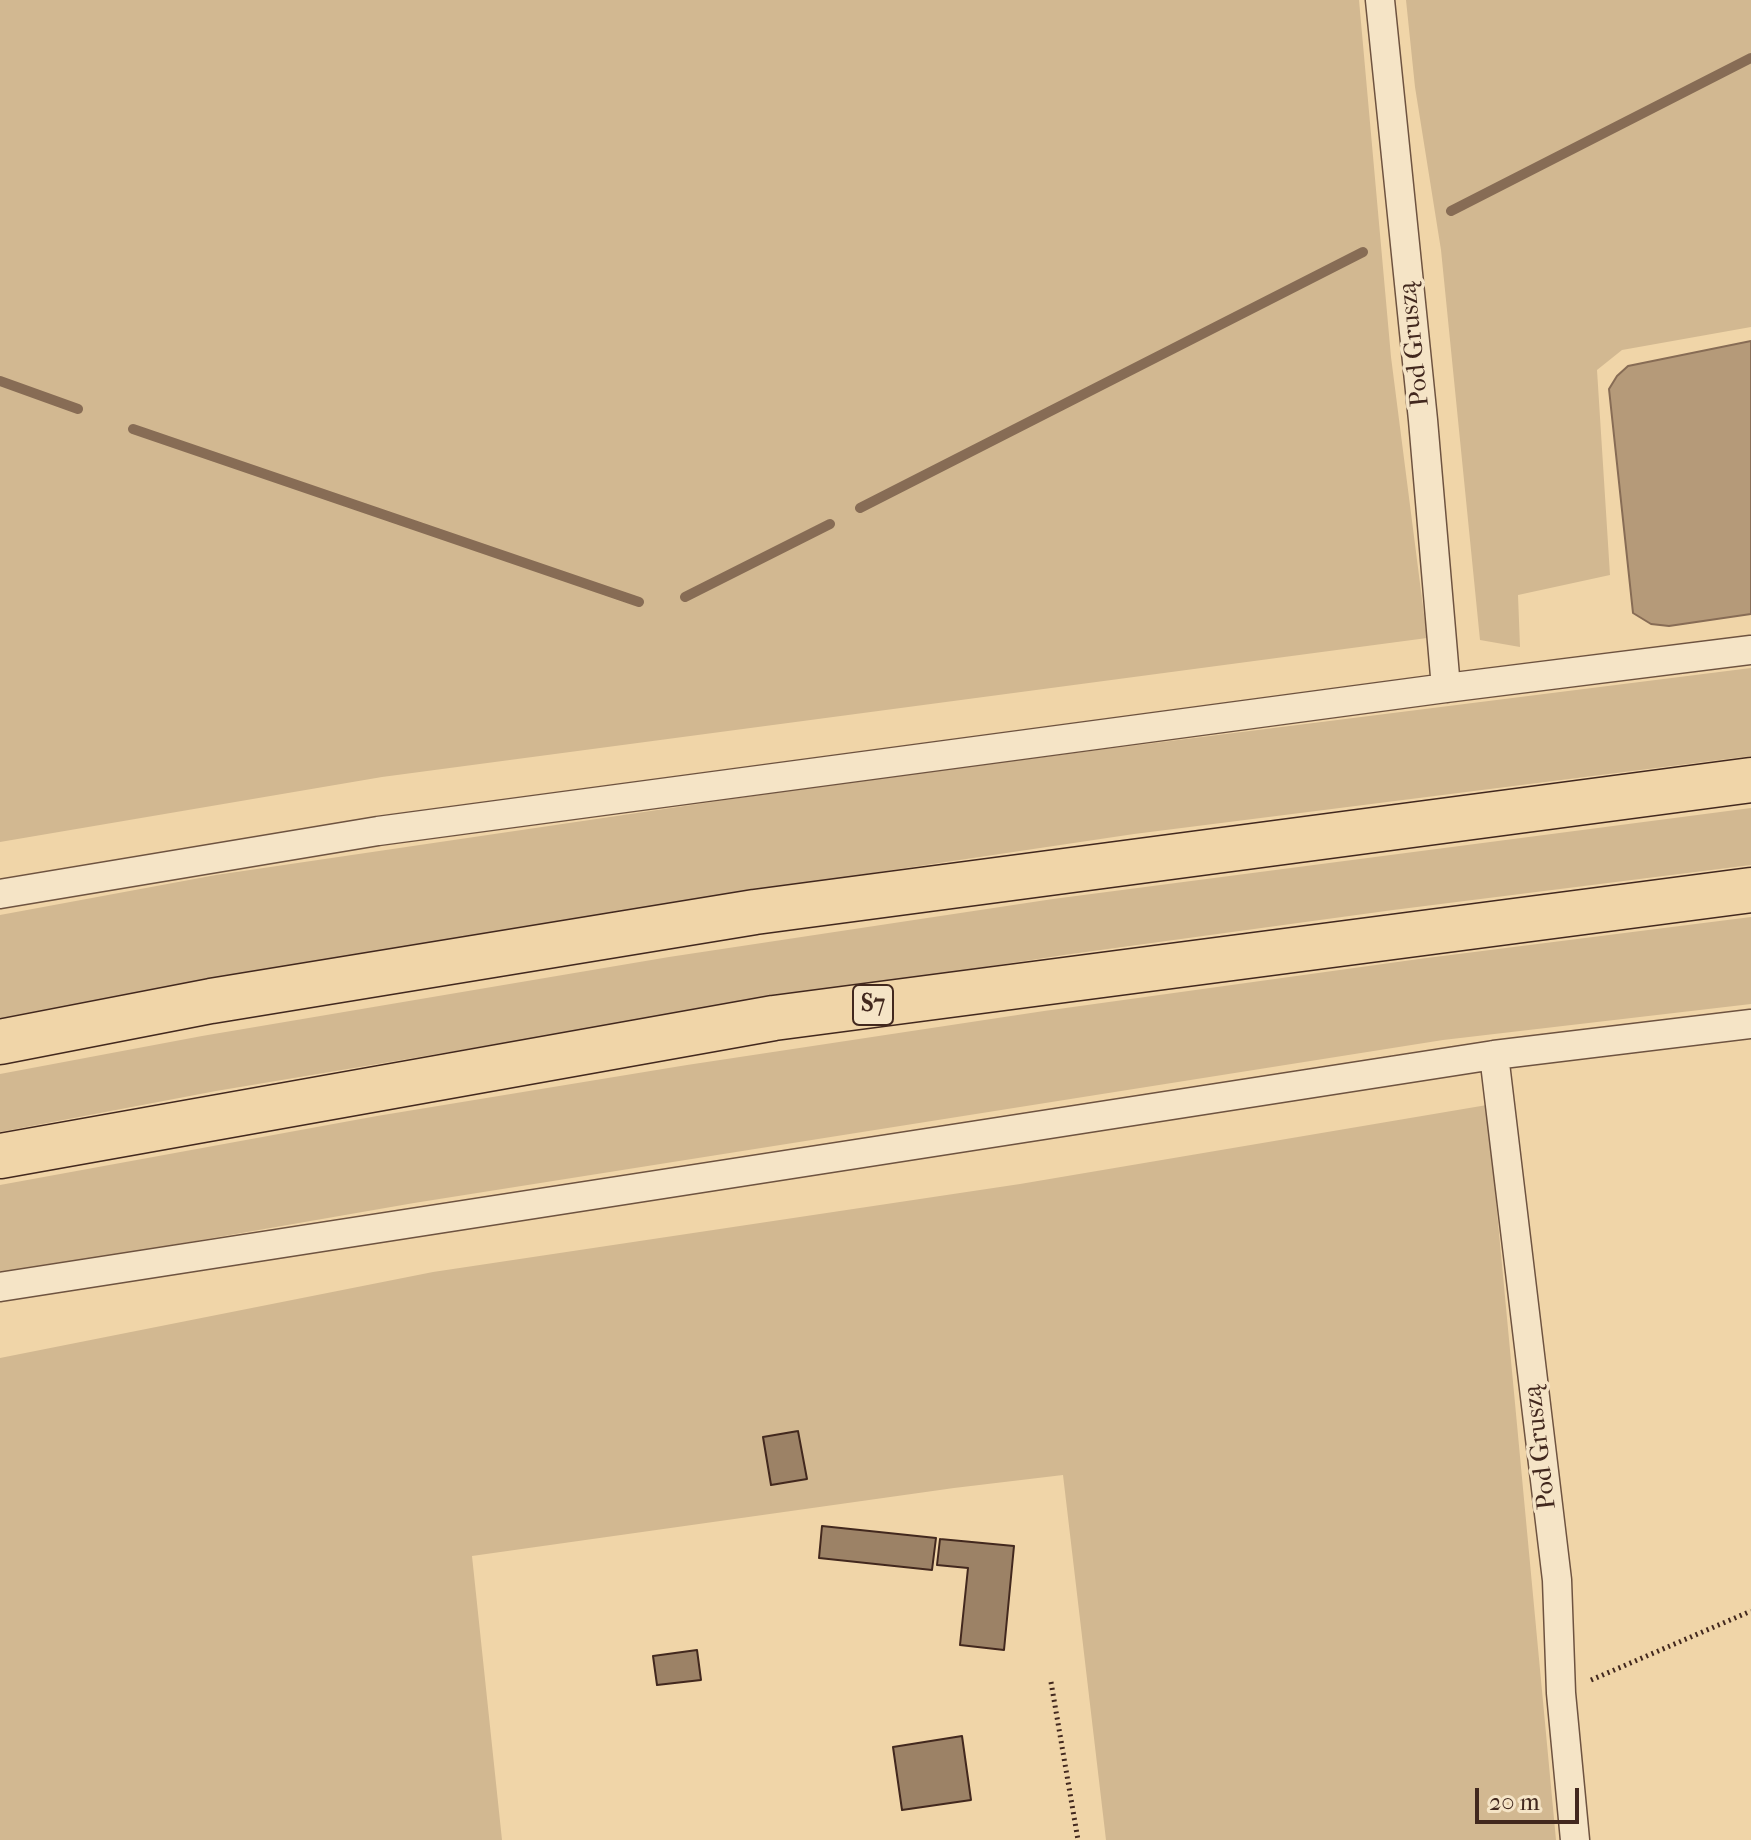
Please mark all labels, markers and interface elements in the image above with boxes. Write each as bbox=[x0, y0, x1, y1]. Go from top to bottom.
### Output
street label: Pod Gruszą bbox=[1393, 280, 1437, 408]
road number: S7 bbox=[853, 985, 893, 1025]
street label: Pod Gruszą bbox=[1518, 1383, 1564, 1511]
scale bar bbox=[1479, 1772, 1583, 1822]
text: 20 m bbox=[1489, 1788, 1540, 1816]

